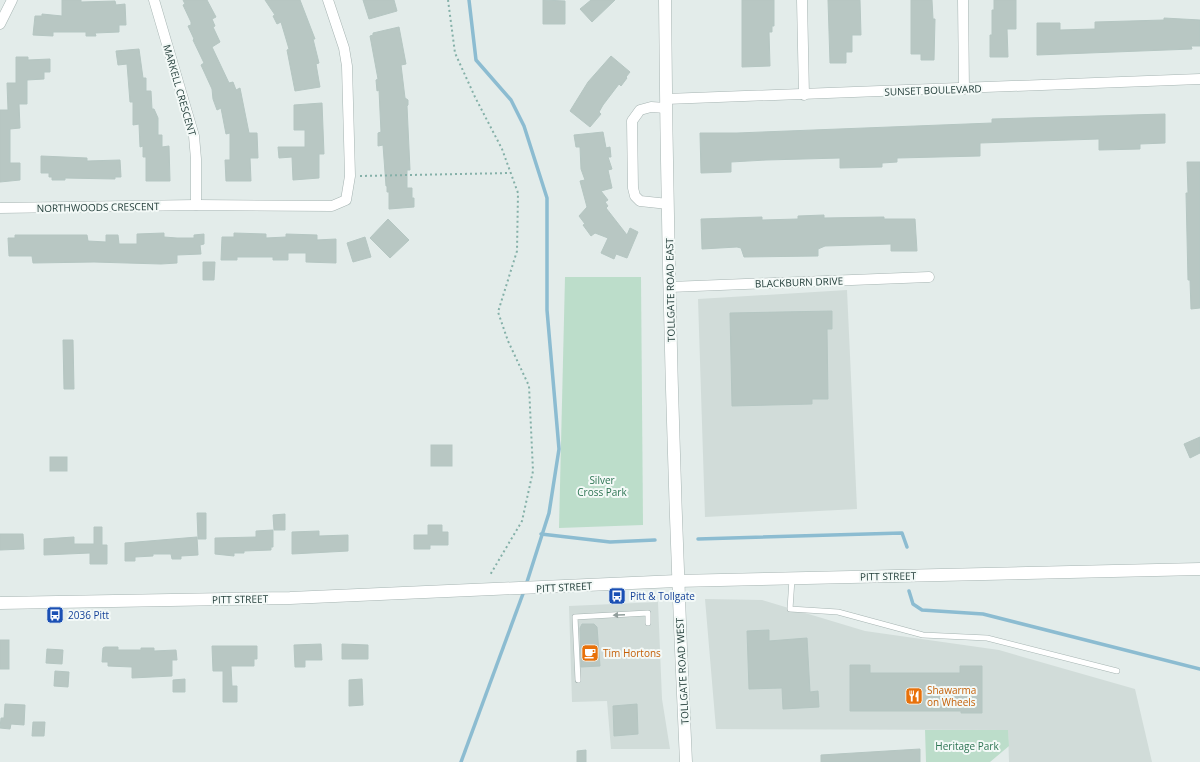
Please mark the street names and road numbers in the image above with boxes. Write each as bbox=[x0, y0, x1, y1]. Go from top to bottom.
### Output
street label: MARKELL CRESCENT bbox=[160, 43, 200, 138]
street label: SUNSET BOULEVARD bbox=[884, 81, 982, 99]
street label: NORTHWOODS CRESCENT bbox=[36, 199, 160, 215]
street label: TOLLGATE ROAD EAST bbox=[662, 237, 678, 342]
street label: BLACKBURN DRIVE bbox=[755, 273, 843, 291]
street label: PITT STREET bbox=[860, 569, 917, 583]
street label: PITT STREET bbox=[536, 579, 593, 595]
street label: PITT STREET bbox=[212, 592, 269, 606]
street label: TOLLGATE ROAD WEST bbox=[672, 617, 692, 725]

